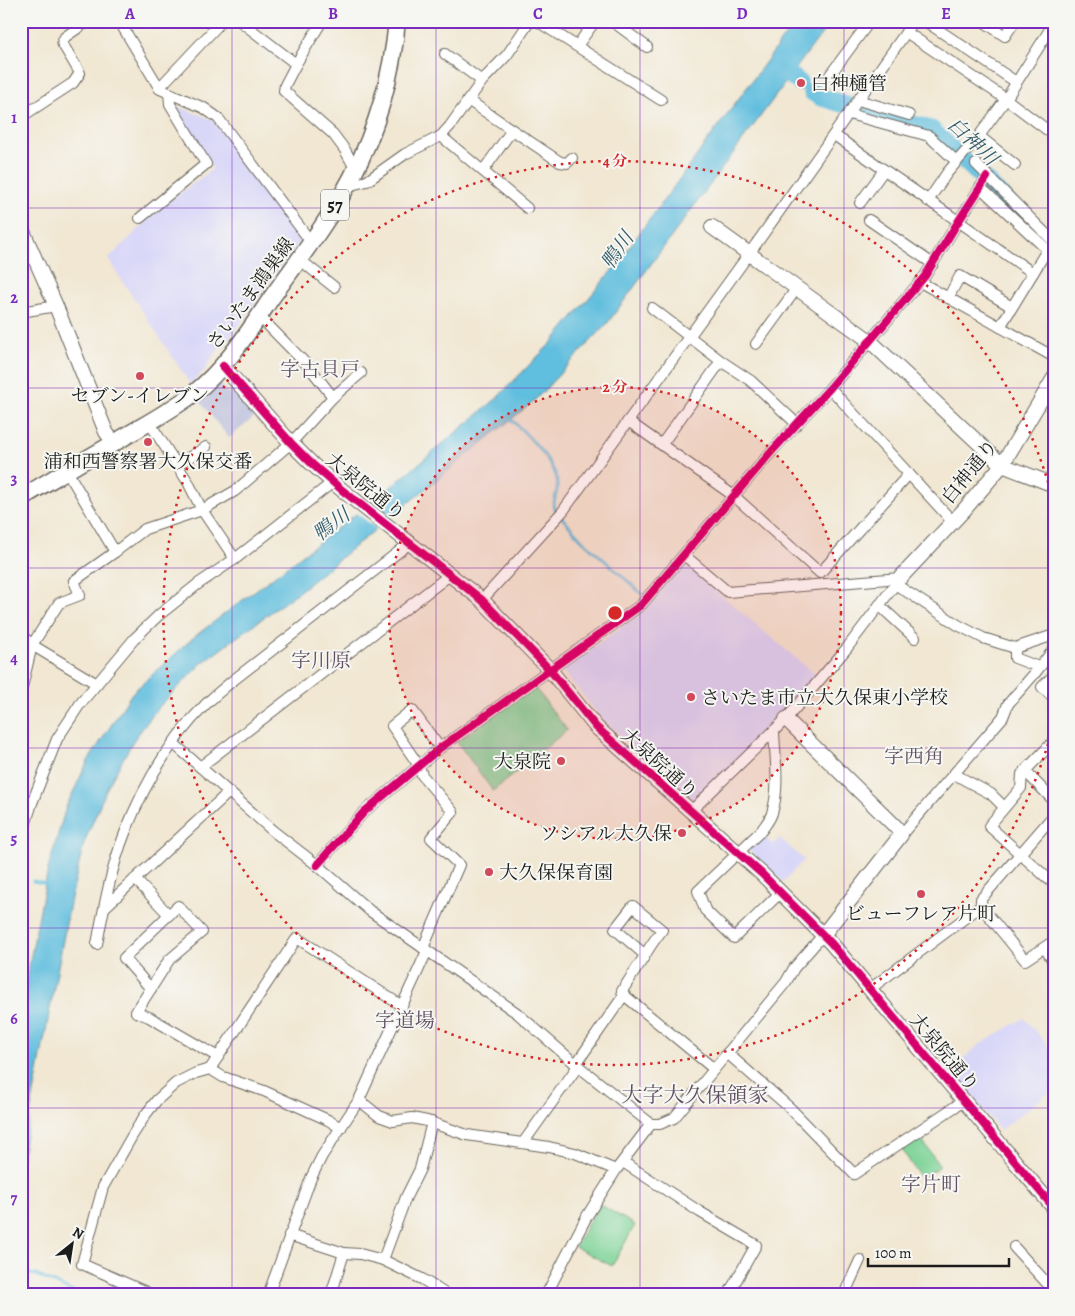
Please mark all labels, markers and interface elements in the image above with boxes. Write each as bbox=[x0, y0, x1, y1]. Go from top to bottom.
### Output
text: A bbox=[124, 3, 136, 25]
text: B bbox=[328, 3, 338, 25]
text: C bbox=[533, 3, 543, 25]
text: D bbox=[736, 3, 748, 25]
text: E bbox=[941, 3, 951, 25]
place label: 白神樋管 bbox=[811, 71, 887, 97]
marker: 白神樋管 bbox=[795, 77, 807, 89]
text: 1 bbox=[11, 107, 17, 129]
water label: 白神川 bbox=[942, 111, 1005, 173]
text: 4 分 bbox=[603, 151, 627, 171]
road number: 57 bbox=[321, 190, 349, 220]
water label: 鴨川 bbox=[595, 225, 641, 274]
street label: さいたま鴻巣線 bbox=[201, 232, 300, 355]
text: 2 bbox=[10, 287, 18, 309]
district label: 字古貝戸 bbox=[280, 356, 360, 383]
marker: セブン-イレブン bbox=[134, 370, 146, 382]
text: 2 分 bbox=[603, 377, 627, 397]
place label: セブン-イレブン bbox=[71, 383, 209, 409]
street label: 白神通り bbox=[936, 434, 1004, 509]
marker: 浦和西警察署大久保交番 bbox=[142, 436, 154, 448]
street label: 大泉院通り bbox=[320, 447, 410, 527]
place label: 浦和西警察署大久保交番 bbox=[43, 449, 253, 475]
text: 3 bbox=[11, 468, 18, 490]
water label: 鴨川 bbox=[307, 500, 357, 547]
centre of rings bbox=[606, 604, 624, 622]
district label: 字川原 bbox=[291, 647, 351, 674]
text: 4 bbox=[10, 648, 18, 670]
place label: さいたま市立大久保東小学校 bbox=[701, 685, 948, 711]
marker: さいたま市立大久保東小学校 bbox=[685, 691, 697, 703]
street label: 大泉院通り bbox=[615, 722, 703, 805]
district label: 字西角 bbox=[884, 743, 944, 770]
place label: 大泉院 bbox=[494, 749, 551, 775]
marker: 大泉院 bbox=[555, 755, 567, 767]
place label: ソシアル大久保 bbox=[540, 821, 672, 847]
marker: ソシアル大久保 bbox=[676, 827, 688, 839]
text: 5 bbox=[11, 828, 18, 850]
place label: 大久保保育園 bbox=[499, 860, 613, 886]
marker: 大久保保育園 bbox=[483, 866, 495, 878]
marker: ビューフレア片町 bbox=[915, 888, 927, 900]
place label: ビューフレア片町 bbox=[846, 901, 996, 927]
district label: 字道場 bbox=[375, 1007, 435, 1034]
text: 6 bbox=[10, 1008, 18, 1030]
street label: 大泉院通り bbox=[904, 1008, 985, 1097]
district label: 大字大久保領家 bbox=[622, 1081, 769, 1109]
district label: 字片町 bbox=[901, 1171, 961, 1198]
text: 7 bbox=[11, 1188, 18, 1210]
north arrow bbox=[48, 1218, 98, 1268]
text: N bbox=[69, 1222, 87, 1244]
scale bar bbox=[868, 1236, 1009, 1268]
text: 100 m bbox=[875, 1243, 912, 1263]

